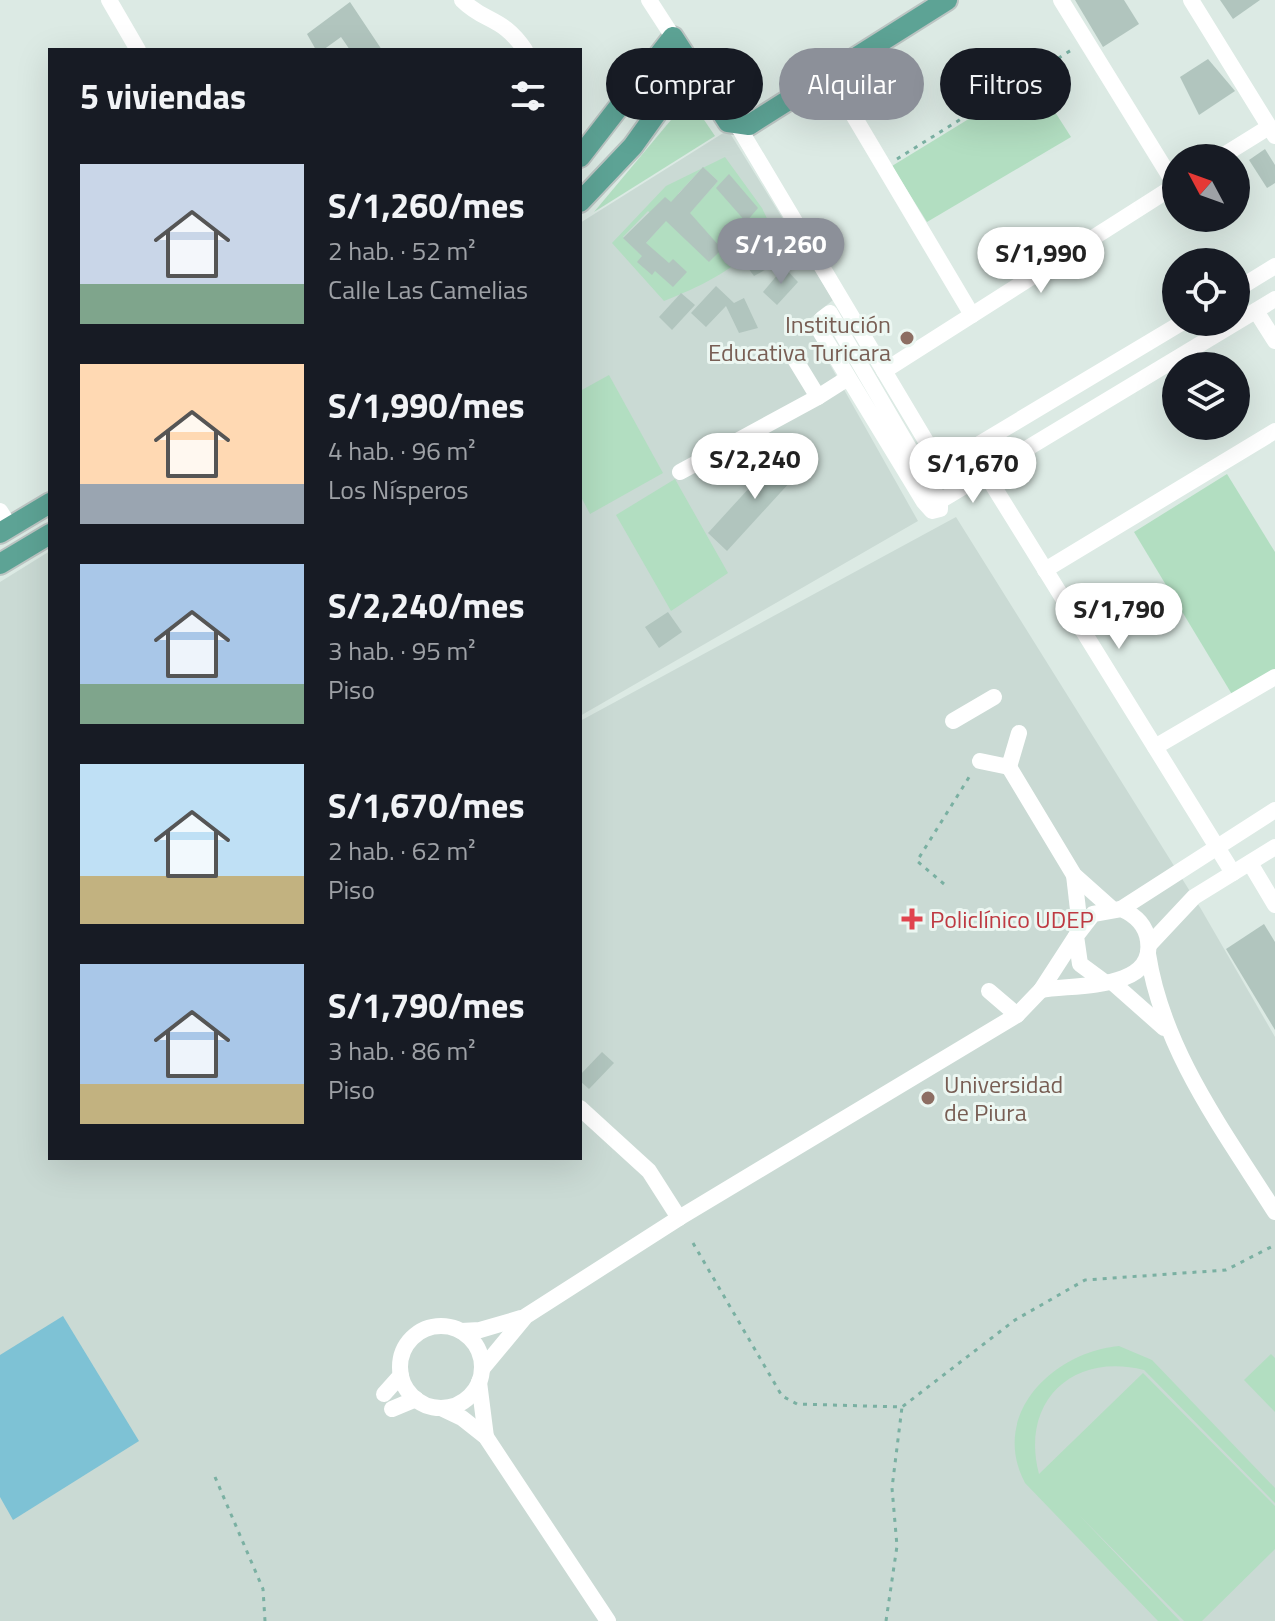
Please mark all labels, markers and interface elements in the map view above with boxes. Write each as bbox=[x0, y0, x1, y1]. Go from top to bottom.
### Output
chip: Comprar bbox=[606, 48, 763, 120]
chip: Alquilar bbox=[779, 48, 924, 120]
chip: Filtros bbox=[940, 48, 1071, 120]
text: 5 viviendas bbox=[80, 70, 246, 122]
icon: filters bbox=[506, 74, 550, 118]
north arrow bbox=[1162, 144, 1250, 232]
map controls bbox=[1162, 144, 1250, 440]
text: S/1,260/mes bbox=[328, 179, 524, 231]
icon: home bbox=[144, 196, 240, 292]
pin: S/1,260 bbox=[707, 218, 855, 286]
text: S/1,260 bbox=[735, 224, 827, 263]
pin: S/1,990 bbox=[967, 227, 1115, 295]
text: 2 hab. · 52 m² bbox=[328, 231, 476, 270]
text: S/1,990 bbox=[995, 233, 1087, 272]
button: locate bbox=[1162, 248, 1250, 336]
text: Calle Las Camelias bbox=[328, 270, 528, 309]
place label: Institución Educativa Turicara bbox=[708, 306, 891, 370]
marker: Institución Educativa Turicara bbox=[898, 329, 916, 347]
button: layers bbox=[1162, 352, 1250, 440]
text: S/1,990/mes bbox=[328, 379, 524, 431]
icon: home bbox=[144, 396, 240, 492]
text: 4 hab. · 96 m² bbox=[328, 431, 476, 470]
pin: S/2,240 bbox=[681, 433, 829, 501]
pin: S/1,670 bbox=[899, 437, 1047, 505]
text: S/2,240 bbox=[709, 439, 801, 478]
text: S/1,670 bbox=[927, 443, 1019, 482]
text: Los Nísperos bbox=[328, 470, 469, 509]
text: S/2,240/mes bbox=[328, 579, 524, 631]
pin: S/1,790 bbox=[1045, 583, 1193, 651]
text: S/1,790 bbox=[1073, 589, 1165, 628]
icon: home bbox=[144, 596, 240, 692]
text: 3 hab. · 95 m² bbox=[328, 631, 476, 670]
text: Piso bbox=[328, 670, 375, 709]
text: S/1,670/mes bbox=[328, 779, 524, 831]
icon: home bbox=[144, 796, 240, 892]
text: 2 hab. · 62 m² bbox=[328, 831, 476, 870]
text: Piso bbox=[328, 870, 375, 909]
place label: Policlínico UDEP bbox=[930, 901, 1094, 937]
marker: Policlínico UDEP bbox=[901, 908, 923, 930]
text: S/1,790/mes bbox=[328, 979, 524, 1031]
icon: home bbox=[144, 996, 240, 1092]
text: 3 hab. · 86 m² bbox=[328, 1031, 476, 1070]
place label: Universidad de Piura bbox=[944, 1066, 1063, 1130]
text: Piso bbox=[328, 1070, 375, 1109]
marker: Universidad de Piura bbox=[919, 1089, 937, 1107]

